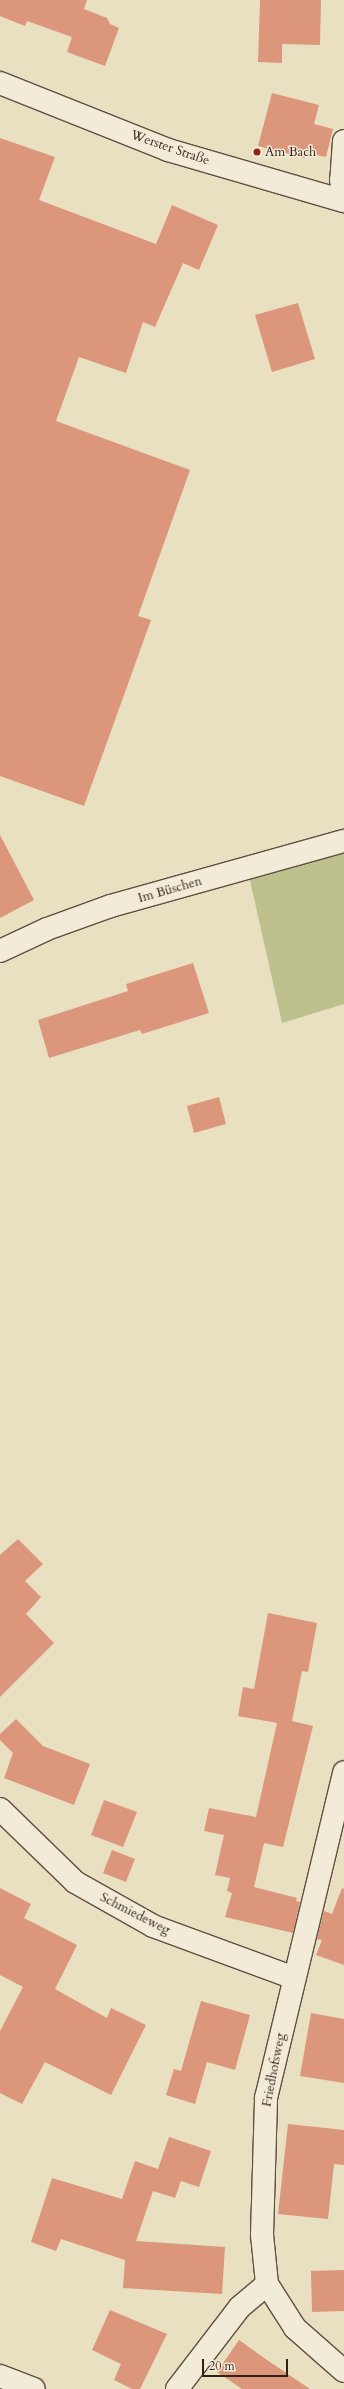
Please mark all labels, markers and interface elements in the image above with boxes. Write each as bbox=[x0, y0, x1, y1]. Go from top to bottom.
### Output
street label: Werster Straße bbox=[129, 127, 211, 169]
place label: Am Bach bbox=[265, 144, 316, 160]
marker: Am Bach bbox=[252, 147, 262, 157]
street label: Im Büschen bbox=[136, 873, 204, 907]
street label: Schmiedeweg bbox=[97, 1890, 173, 1938]
street label: Friedhofsweg bbox=[259, 2032, 289, 2108]
scale bar bbox=[204, 2351, 290, 2377]
text: 20 m bbox=[209, 2358, 235, 2374]

